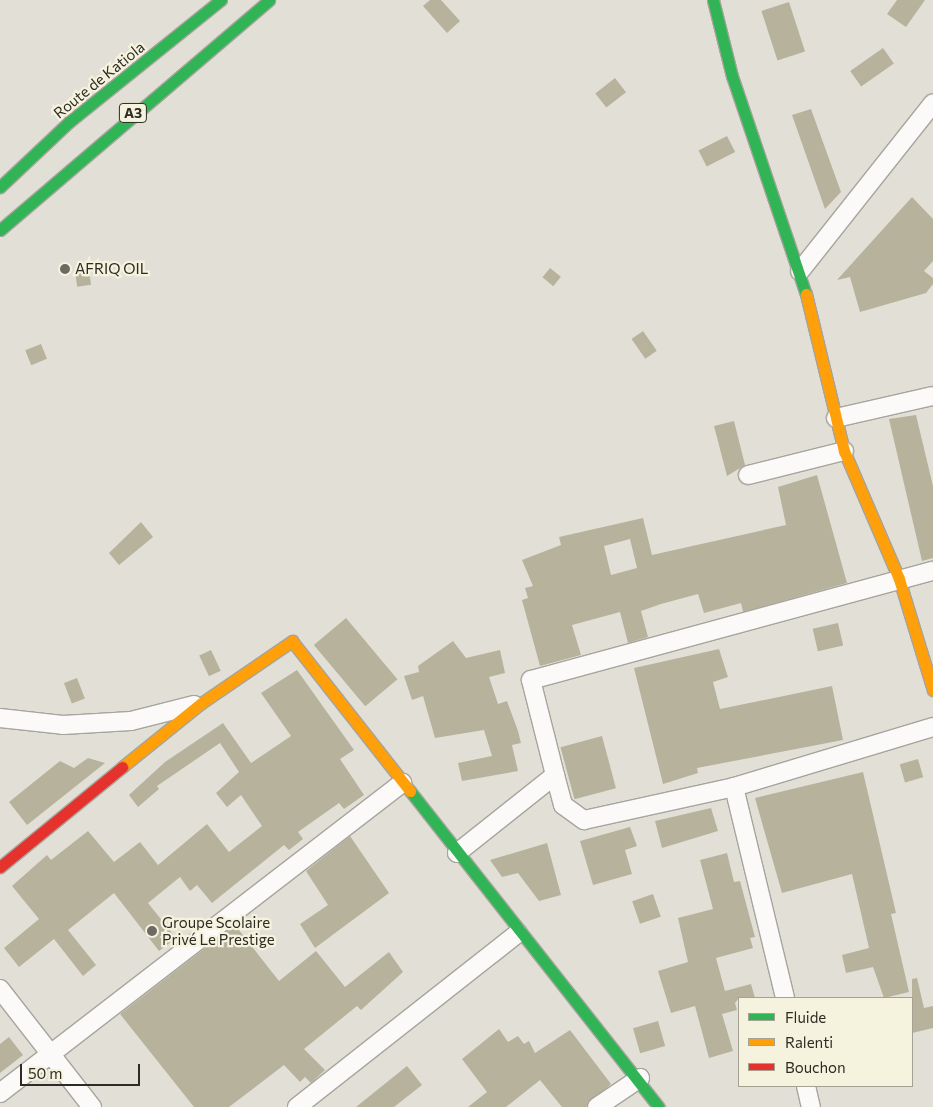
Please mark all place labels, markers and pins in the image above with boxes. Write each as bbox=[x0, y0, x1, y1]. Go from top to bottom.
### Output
place label: AFRIQ OIL bbox=[75, 260, 148, 278]
marker: AFRIQ OIL bbox=[59, 263, 71, 275]
place label: Groupe Scolaire Privé Le Prestige bbox=[162, 913, 275, 948]
marker: Groupe Scolaire Privé Le Prestige bbox=[146, 925, 158, 937]

